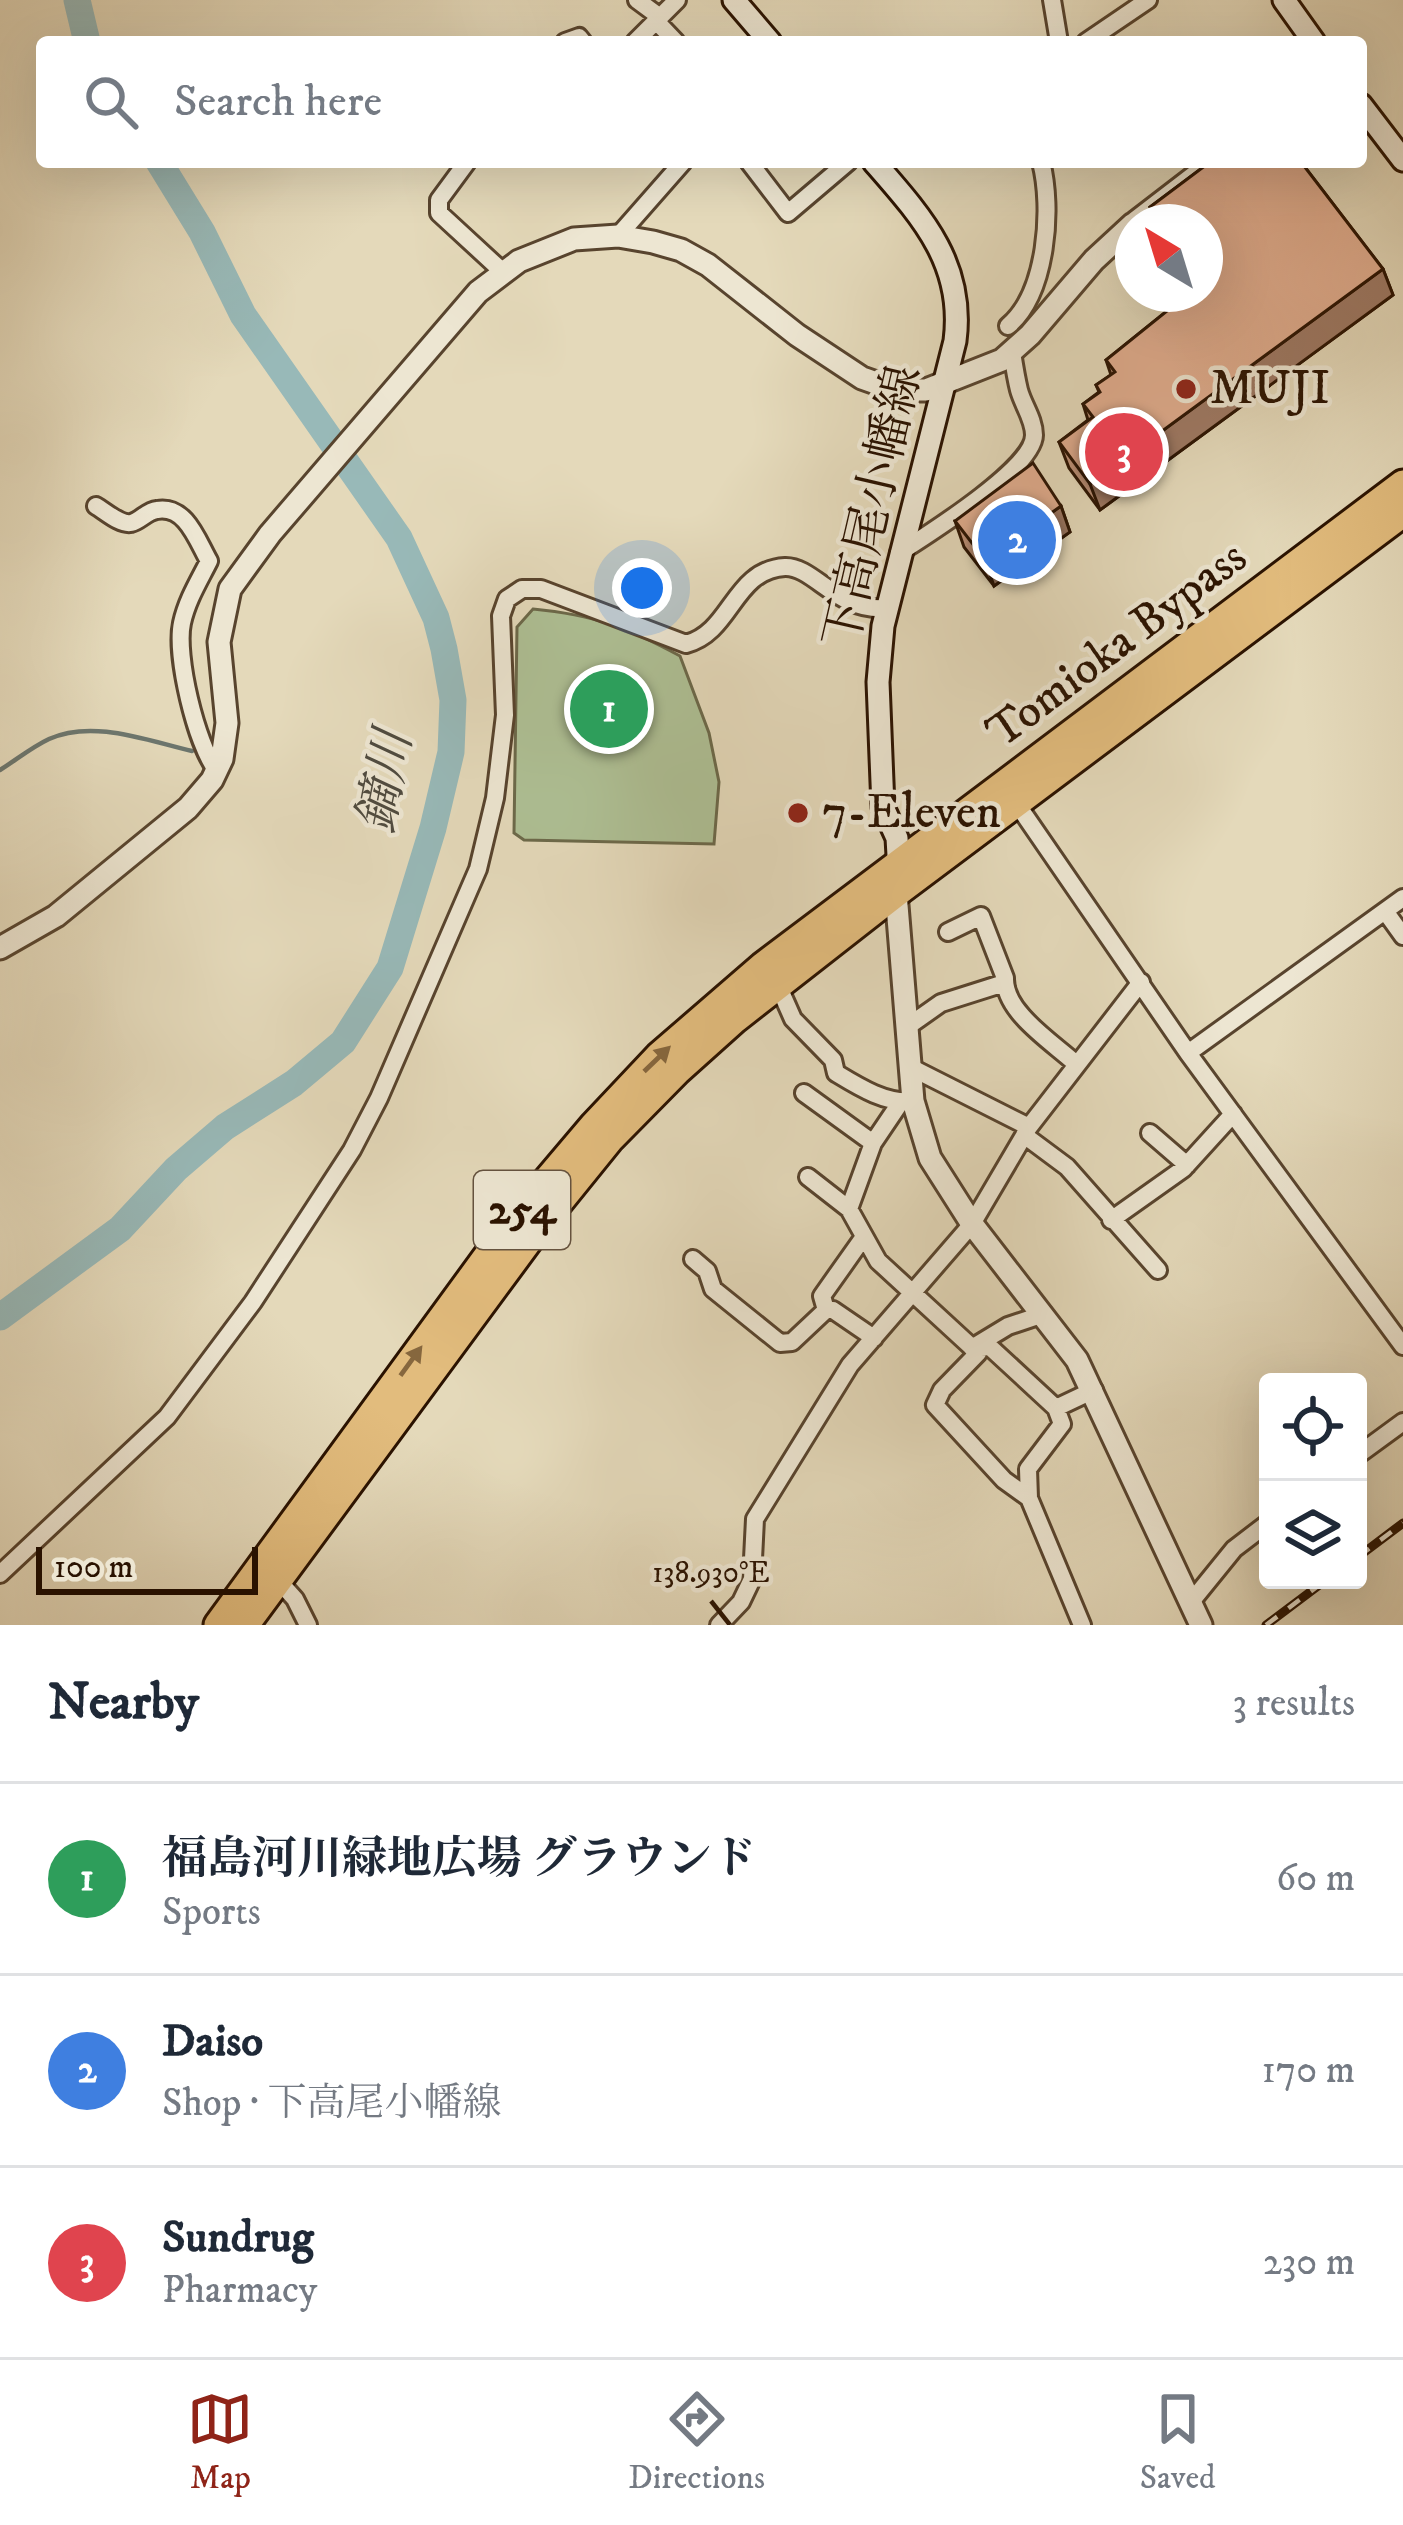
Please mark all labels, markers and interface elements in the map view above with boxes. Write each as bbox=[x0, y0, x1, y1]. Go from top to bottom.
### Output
search box bbox=[36, 36, 1367, 168]
icon: search bbox=[78, 69, 144, 135]
text: Search here bbox=[174, 74, 382, 130]
north arrow bbox=[1115, 204, 1223, 312]
place label: MUJI bbox=[1210, 359, 1330, 419]
street label: 下高尾小幡線 bbox=[812, 360, 936, 654]
marker: MUJI bbox=[1173, 376, 1199, 402]
pin: 3 bbox=[1085, 407, 1163, 497]
pin: 2 bbox=[978, 495, 1056, 585]
street label: Tomioka Bypass bbox=[975, 528, 1259, 762]
your location bbox=[612, 558, 672, 618]
pin: 1 bbox=[570, 664, 648, 754]
water label: 鏑川 bbox=[345, 721, 428, 838]
place label: 7-Eleven bbox=[822, 783, 1001, 843]
marker: 7-Eleven bbox=[785, 800, 811, 826]
one-way arrow bbox=[642, 1045, 671, 1073]
road number: 254 bbox=[474, 1171, 570, 1249]
one-way arrow bbox=[399, 1345, 423, 1377]
map controls bbox=[1259, 1373, 1367, 1589]
button: locate bbox=[1259, 1373, 1367, 1481]
button: layers bbox=[1259, 1481, 1367, 1589]
scale bar bbox=[36, 1541, 258, 1594]
text: 100 m bbox=[54, 1547, 133, 1588]
text: 138.930°E bbox=[652, 1555, 770, 1592]
text: Nearby bbox=[48, 1671, 199, 1735]
text: 3 results bbox=[1232, 1679, 1355, 1728]
text: 福島河川緑地広場 グラウンド bbox=[162, 1832, 757, 1888]
text: 1 bbox=[80, 1854, 94, 1903]
text: 60 m bbox=[1276, 1854, 1355, 1903]
text: Sports bbox=[162, 1888, 261, 1937]
text: Daiso bbox=[162, 2014, 263, 2070]
text: 2 bbox=[77, 2046, 97, 2095]
text: 170 m bbox=[1261, 2046, 1355, 2095]
text: Shop · 下高尾小幡線 bbox=[162, 2079, 501, 2128]
text: Sundrug bbox=[162, 2210, 314, 2266]
text: 3 bbox=[80, 2238, 94, 2287]
text: 230 m bbox=[1263, 2238, 1355, 2287]
text: Pharmacy bbox=[162, 2266, 317, 2315]
tab: Map bbox=[187, 2386, 253, 2499]
tab: Directions bbox=[628, 2386, 765, 2499]
tab: Saved bbox=[1140, 2386, 1216, 2499]

